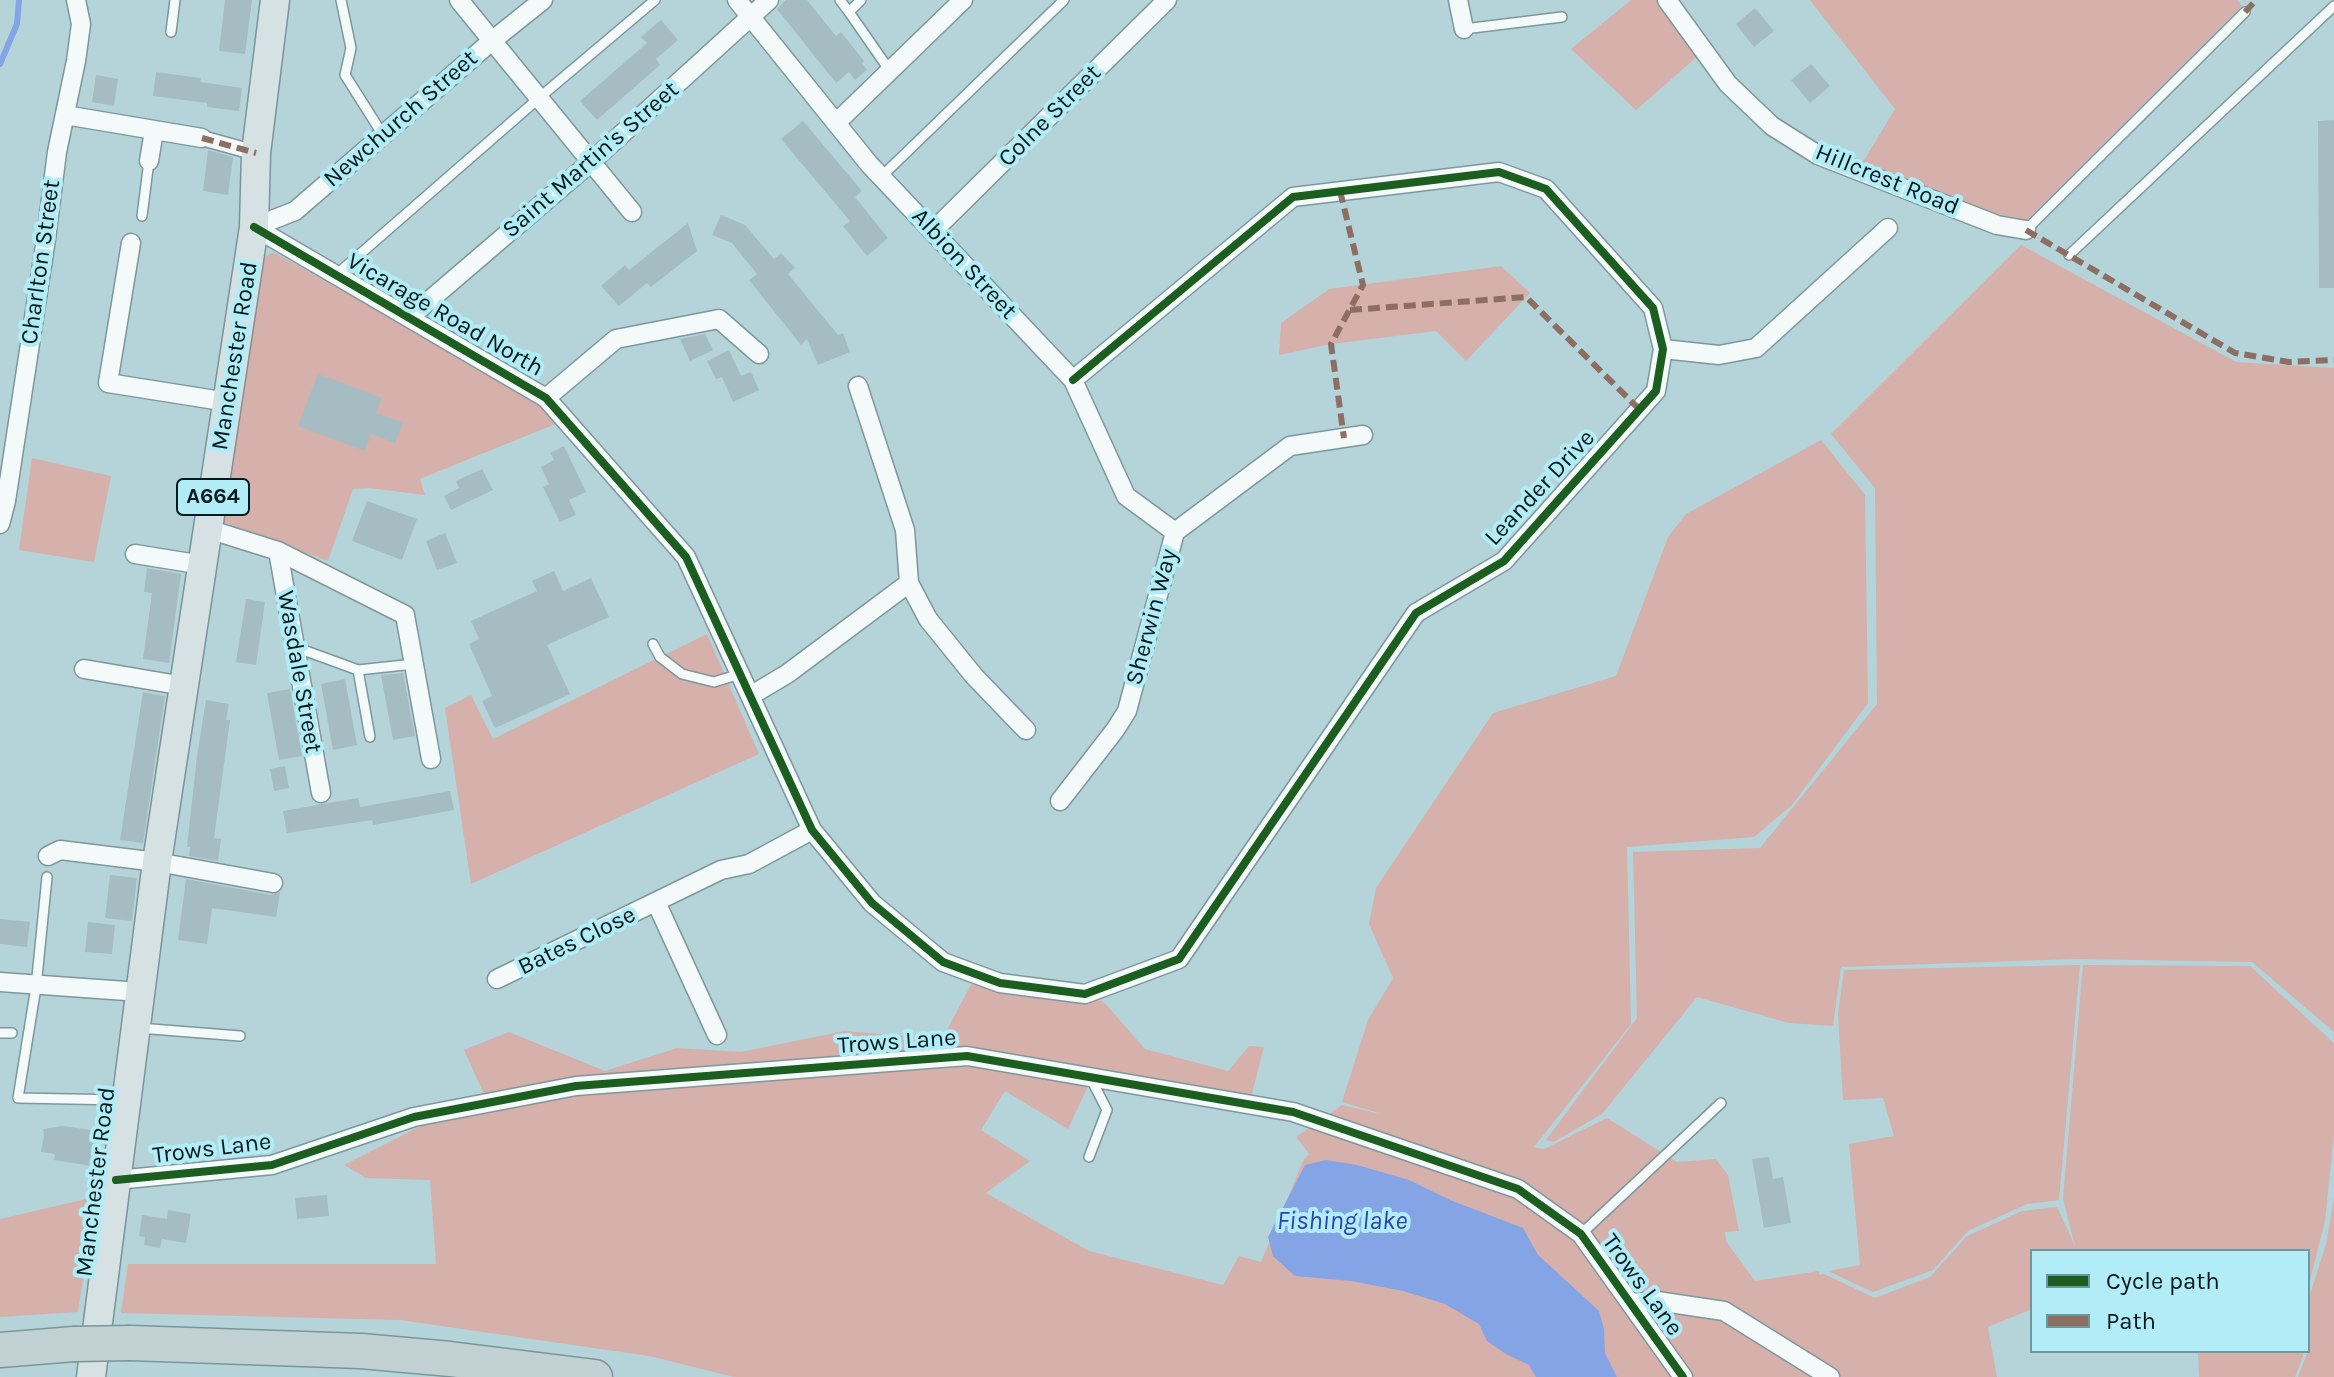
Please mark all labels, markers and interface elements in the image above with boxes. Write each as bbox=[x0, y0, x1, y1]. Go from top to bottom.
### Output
street label: Newchurch Street bbox=[318, 44, 484, 194]
street label: Colne Street bbox=[993, 59, 1107, 173]
street label: Saint Martin's Street bbox=[497, 76, 685, 244]
street label: Hillcrest Road bbox=[1811, 138, 1963, 222]
street label: Charlton Street bbox=[15, 178, 67, 346]
street label: Albion Street bbox=[905, 203, 1023, 325]
street label: Vicarage Road North bbox=[342, 247, 548, 383]
street label: Manchester Road bbox=[206, 260, 264, 452]
street label: Leander Drive bbox=[1479, 424, 1601, 552]
road number: A664 bbox=[177, 479, 249, 515]
street label: Sherwin Way bbox=[1120, 546, 1184, 688]
street label: Wasdale Street bbox=[271, 588, 327, 756]
street label: Bates Close bbox=[513, 900, 641, 982]
street label: Trows Lane bbox=[837, 1023, 957, 1061]
street label: Manchester Road bbox=[70, 1086, 122, 1278]
street label: Trows Lane bbox=[151, 1127, 273, 1171]
water label: Fishing lake bbox=[1277, 1206, 1407, 1238]
street label: Trows Lane bbox=[1595, 1228, 1689, 1342]
legend bbox=[2030, 1249, 2310, 1353]
text: Cycle path bbox=[2106, 1267, 2220, 1295]
text: Path bbox=[2106, 1307, 2156, 1335]

